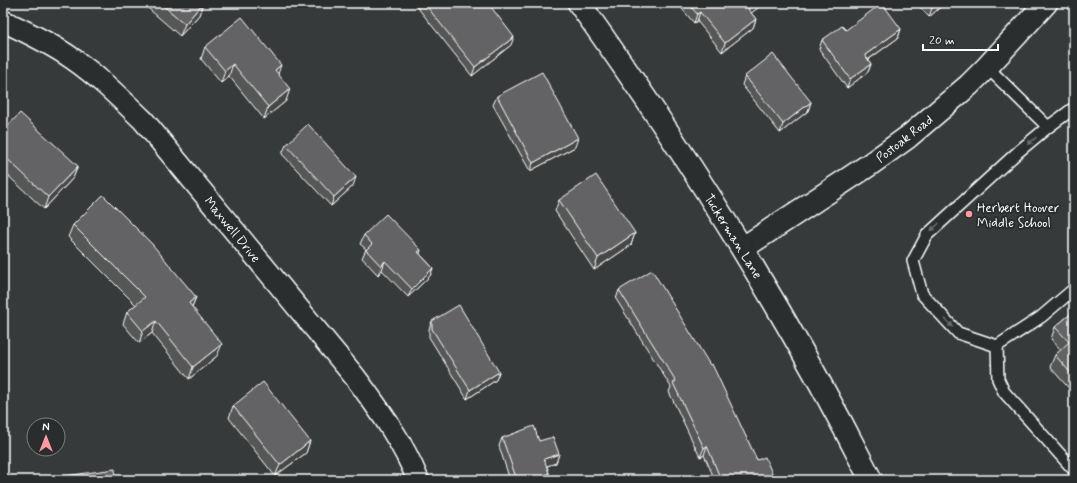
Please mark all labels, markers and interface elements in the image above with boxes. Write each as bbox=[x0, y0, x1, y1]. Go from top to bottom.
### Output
scale bar bbox=[923, 26, 998, 52]
text: 20 m bbox=[929, 33, 955, 49]
street label: Postoak Road bbox=[873, 112, 937, 167]
one-way arrow bbox=[1027, 136, 1037, 145]
street label: Tuckerman Lane bbox=[700, 191, 766, 283]
street label: Maxwell Drive bbox=[200, 193, 264, 267]
place label: Herbert Hoover Middle School bbox=[977, 200, 1060, 232]
marker: Herbert Hoover Middle School bbox=[964, 209, 974, 219]
one-way arrow bbox=[930, 223, 940, 232]
one-way arrow bbox=[944, 318, 954, 328]
north arrow bbox=[26, 417, 66, 457]
text: N bbox=[42, 421, 50, 435]

